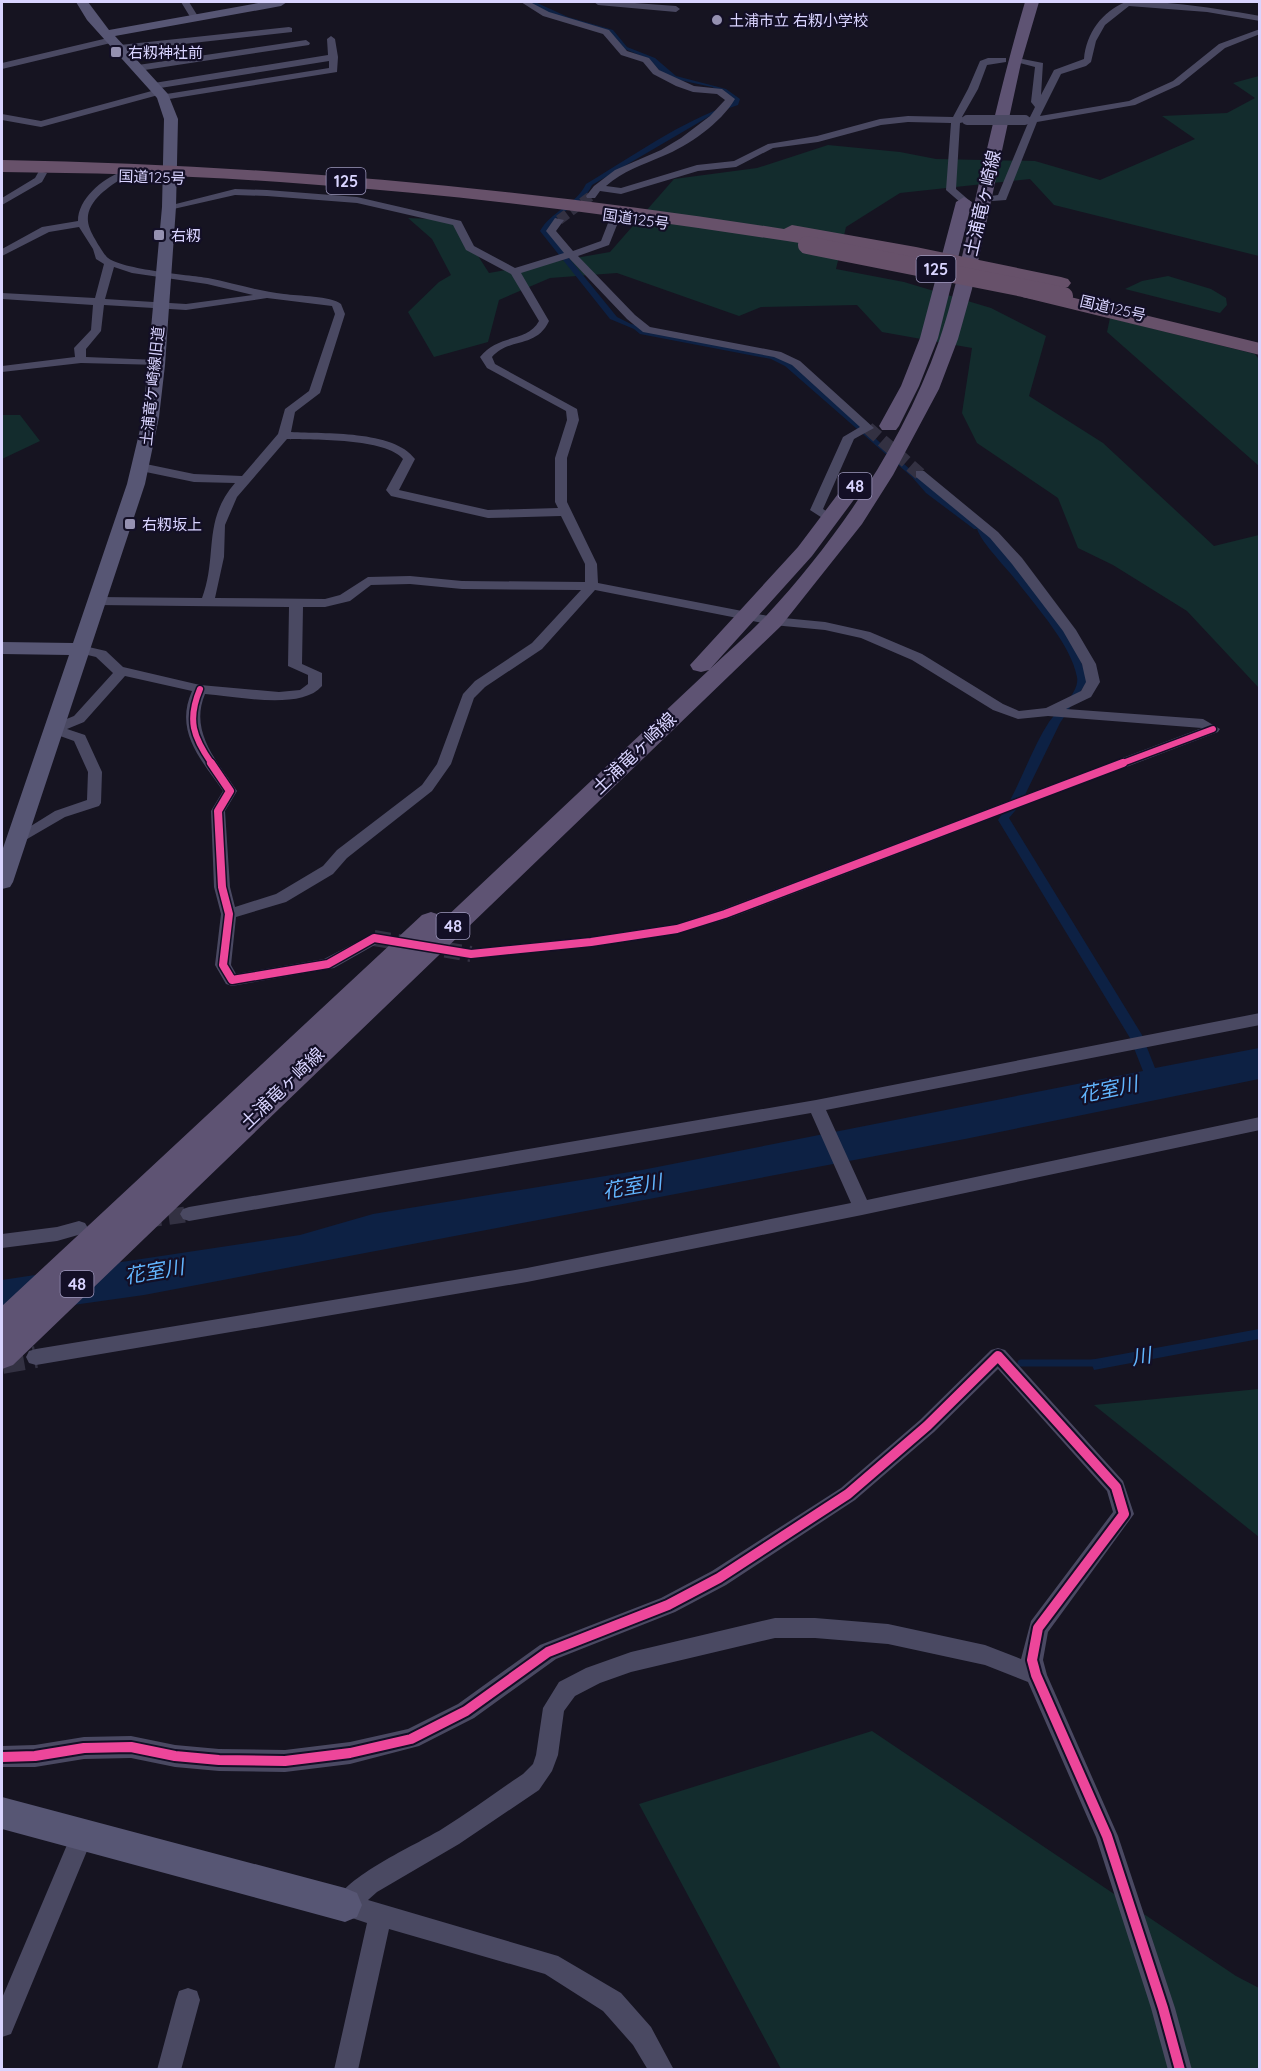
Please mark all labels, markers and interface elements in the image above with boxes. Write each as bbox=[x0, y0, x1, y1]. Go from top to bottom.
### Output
place label: 土浦市立 右籾小学校 bbox=[729, 11, 868, 30]
marker: 土浦市立 右籾小学校 bbox=[710, 13, 724, 27]
place label: 右籾神社前 bbox=[128, 43, 203, 62]
marker: 右籾神社前 bbox=[109, 45, 123, 59]
street label: 土浦竜ヶ崎線 bbox=[959, 148, 1005, 258]
street label: 国道125号 bbox=[118, 166, 186, 188]
road number: 125 bbox=[326, 168, 366, 194]
street label: 国道125号 bbox=[601, 205, 671, 233]
place label: 右籾 bbox=[171, 226, 201, 245]
marker: 右籾 bbox=[152, 228, 166, 242]
road number: 125 bbox=[916, 256, 956, 282]
street label: 国道125号 bbox=[1078, 291, 1148, 325]
street label: 土浦竜ケ崎線旧道 bbox=[136, 325, 168, 447]
road number: 48 bbox=[838, 473, 872, 499]
place label: 右籾坂上 bbox=[142, 515, 202, 534]
marker: 右籾坂上 bbox=[123, 517, 137, 531]
street label: 土浦竜ヶ崎線 bbox=[587, 707, 681, 799]
road number: 48 bbox=[436, 913, 470, 939]
street label: 土浦竜ヶ崎線 bbox=[235, 1042, 329, 1134]
water label: 花室川 bbox=[1076, 1070, 1142, 1107]
water label: 花室川 bbox=[600, 1168, 666, 1204]
water label: 花室川 bbox=[122, 1253, 188, 1289]
road number: 48 bbox=[60, 1271, 94, 1297]
water label: 川 bbox=[1129, 1342, 1155, 1370]

